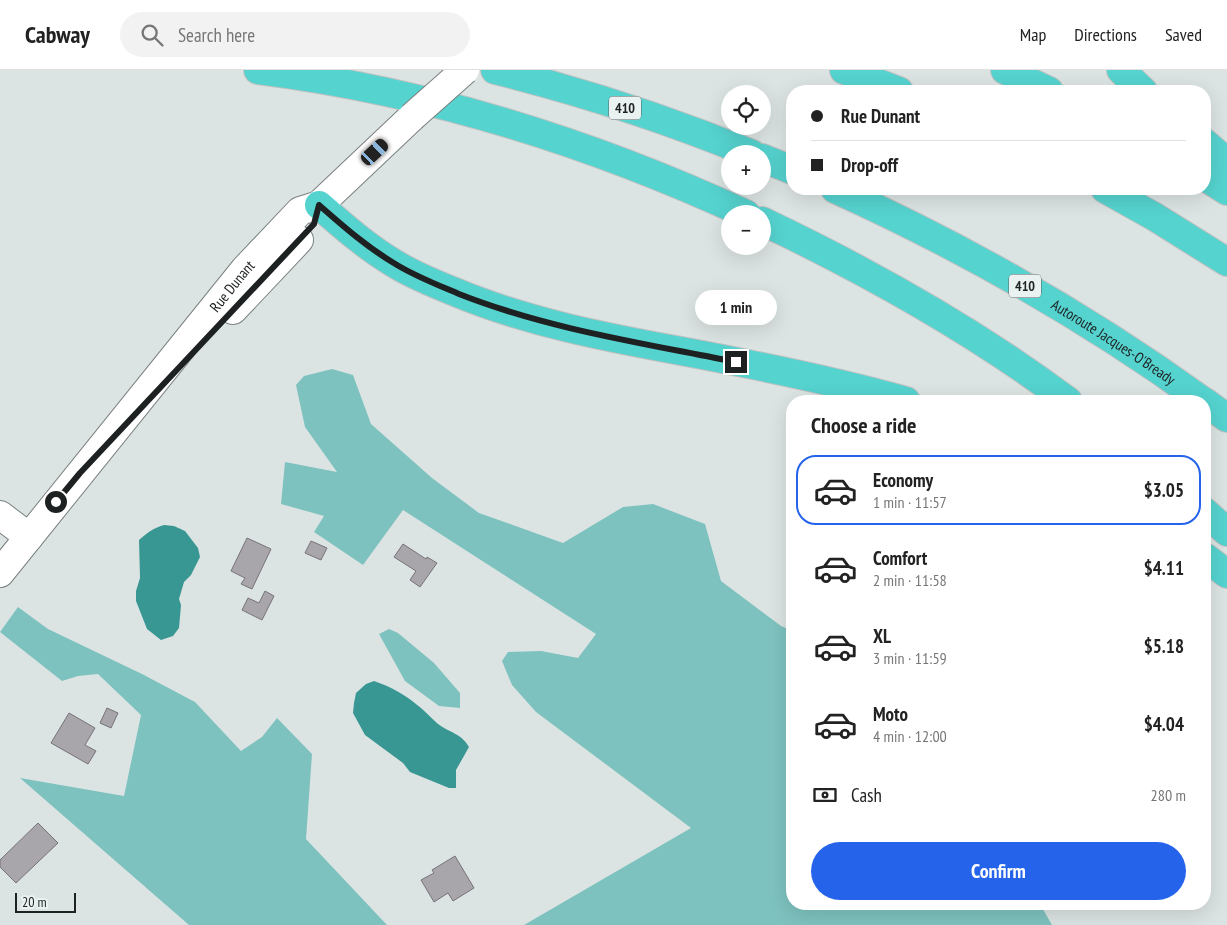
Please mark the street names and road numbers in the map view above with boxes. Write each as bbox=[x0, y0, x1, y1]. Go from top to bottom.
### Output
road number: 410 bbox=[609, 96, 641, 119]
street label: Rue Dunant bbox=[205, 256, 258, 315]
road number: 410 bbox=[1009, 275, 1041, 298]
street label: Autoroute Jacques-O'Bready bbox=[1048, 294, 1180, 389]

